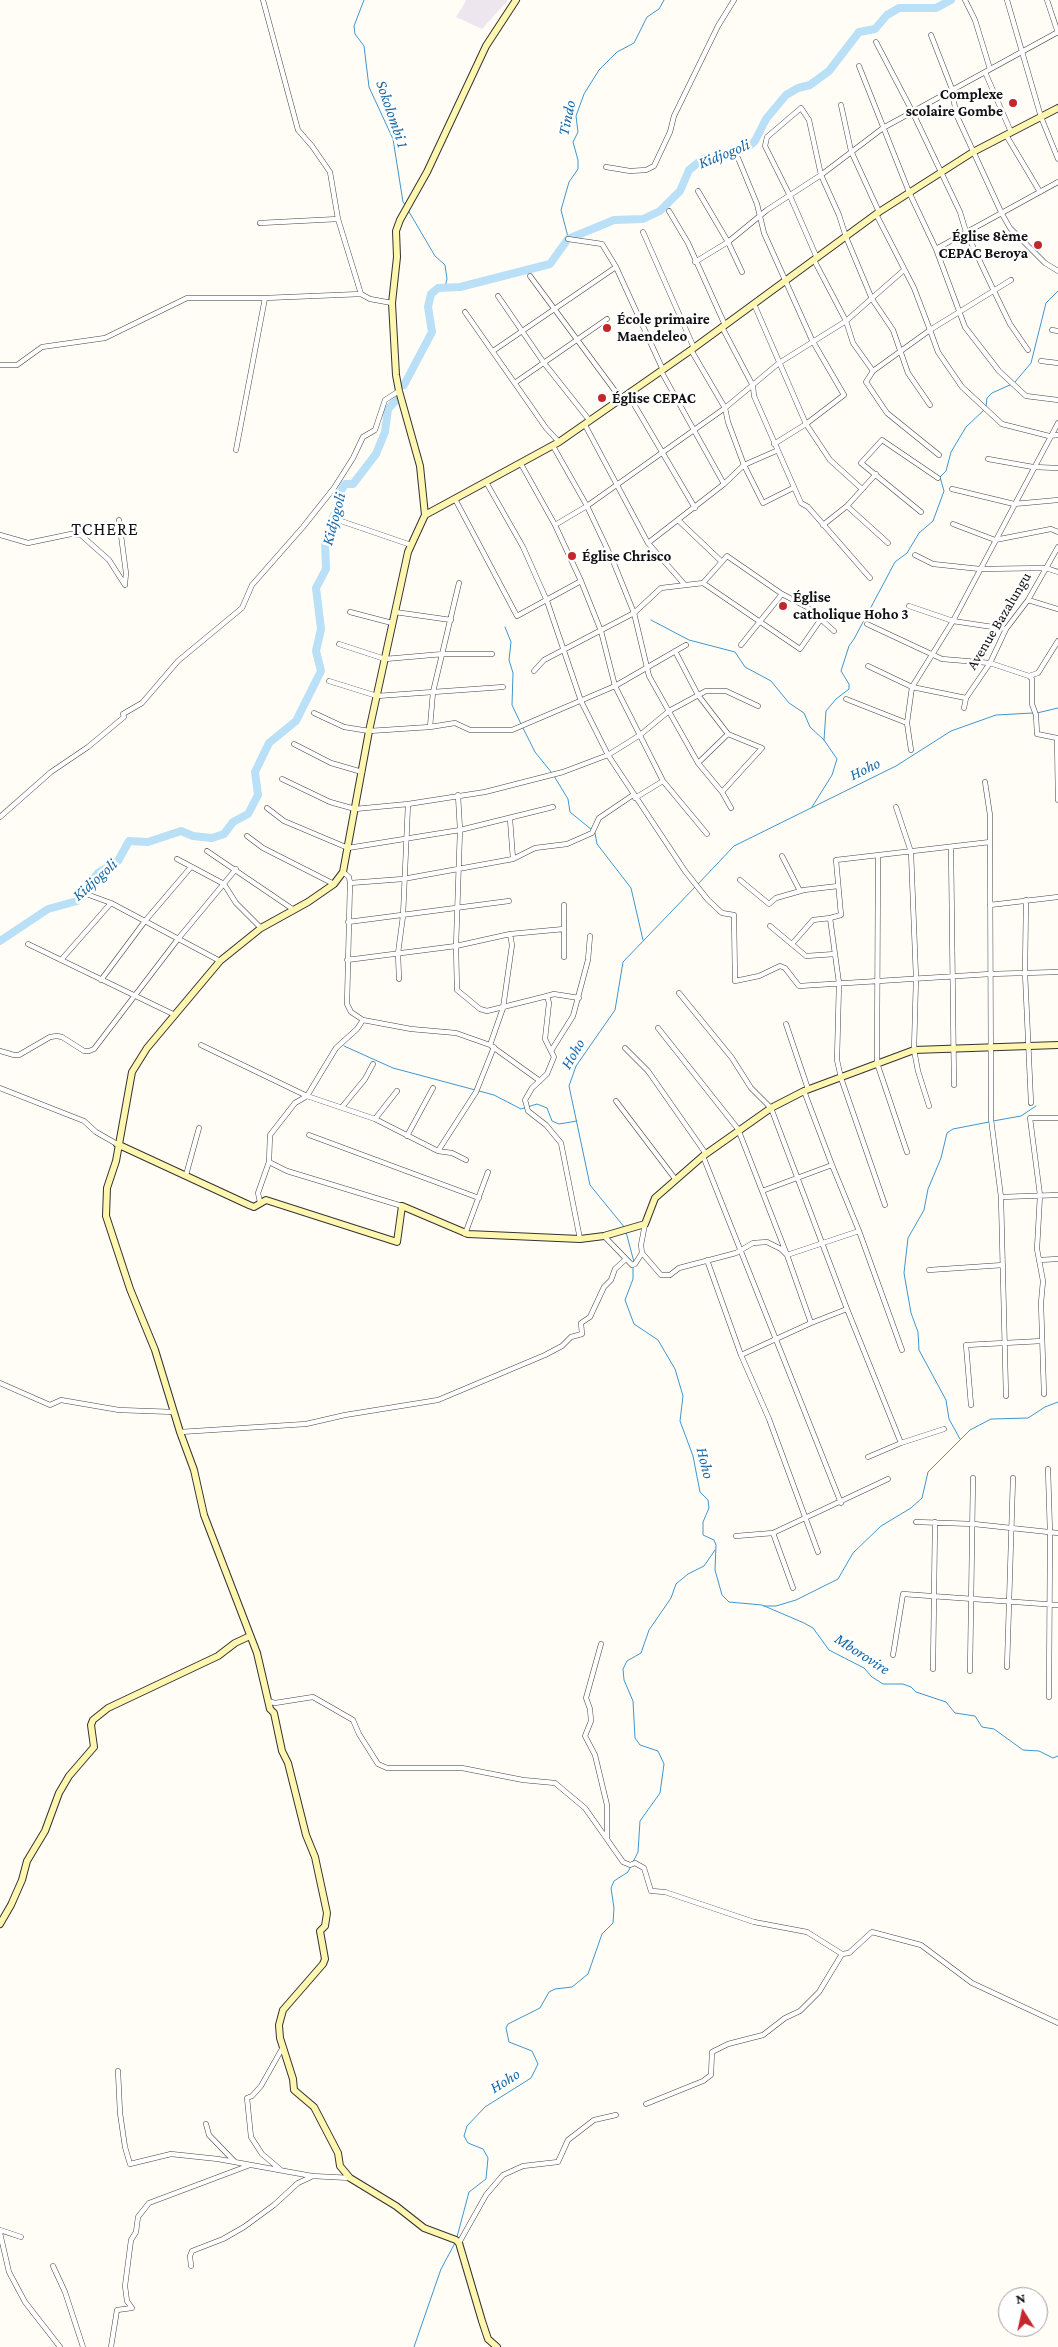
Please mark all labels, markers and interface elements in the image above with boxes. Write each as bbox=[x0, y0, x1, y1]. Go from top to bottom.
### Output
water label: Sokolombi 1 bbox=[371, 78, 413, 150]
place label: Complexe scolaire Gombe bbox=[906, 85, 1003, 120]
marker: Complexe scolaire Gombe bbox=[1007, 97, 1019, 109]
water label: Tindo bbox=[554, 99, 580, 137]
water label: Kidjogoli bbox=[696, 135, 752, 173]
place label: Église 8ème CEPAC Beroya bbox=[938, 227, 1028, 262]
marker: Église 8ème CEPAC Beroya bbox=[1032, 239, 1044, 251]
place label: École primaire Maendeleo bbox=[617, 310, 710, 345]
marker: École primaire Maendeleo bbox=[601, 322, 613, 334]
place label: Église CEPAC bbox=[612, 389, 696, 407]
marker: Église CEPAC bbox=[596, 392, 608, 404]
water label: Kidjogoli bbox=[318, 491, 350, 547]
district label: TCHERE bbox=[70, 518, 140, 540]
place label: Église Chrisco bbox=[582, 547, 671, 565]
marker: Église Chrisco bbox=[566, 550, 578, 562]
street label: Avenue Bazalungu bbox=[963, 569, 1035, 673]
place label: Église catholique Hoho 3 bbox=[793, 588, 909, 623]
marker: Église catholique Hoho 3 bbox=[777, 600, 789, 612]
water label: Hoho bbox=[846, 753, 884, 785]
water label: Kidjogoli bbox=[69, 855, 121, 905]
water label: Hoho bbox=[557, 1035, 589, 1073]
water label: Hoho bbox=[692, 1445, 718, 1481]
water label: Mborovire bbox=[831, 1629, 893, 1679]
water label: Hoho bbox=[486, 2064, 524, 2098]
north arrow bbox=[998, 2287, 1048, 2337]
text: N bbox=[1014, 2290, 1027, 2307]

